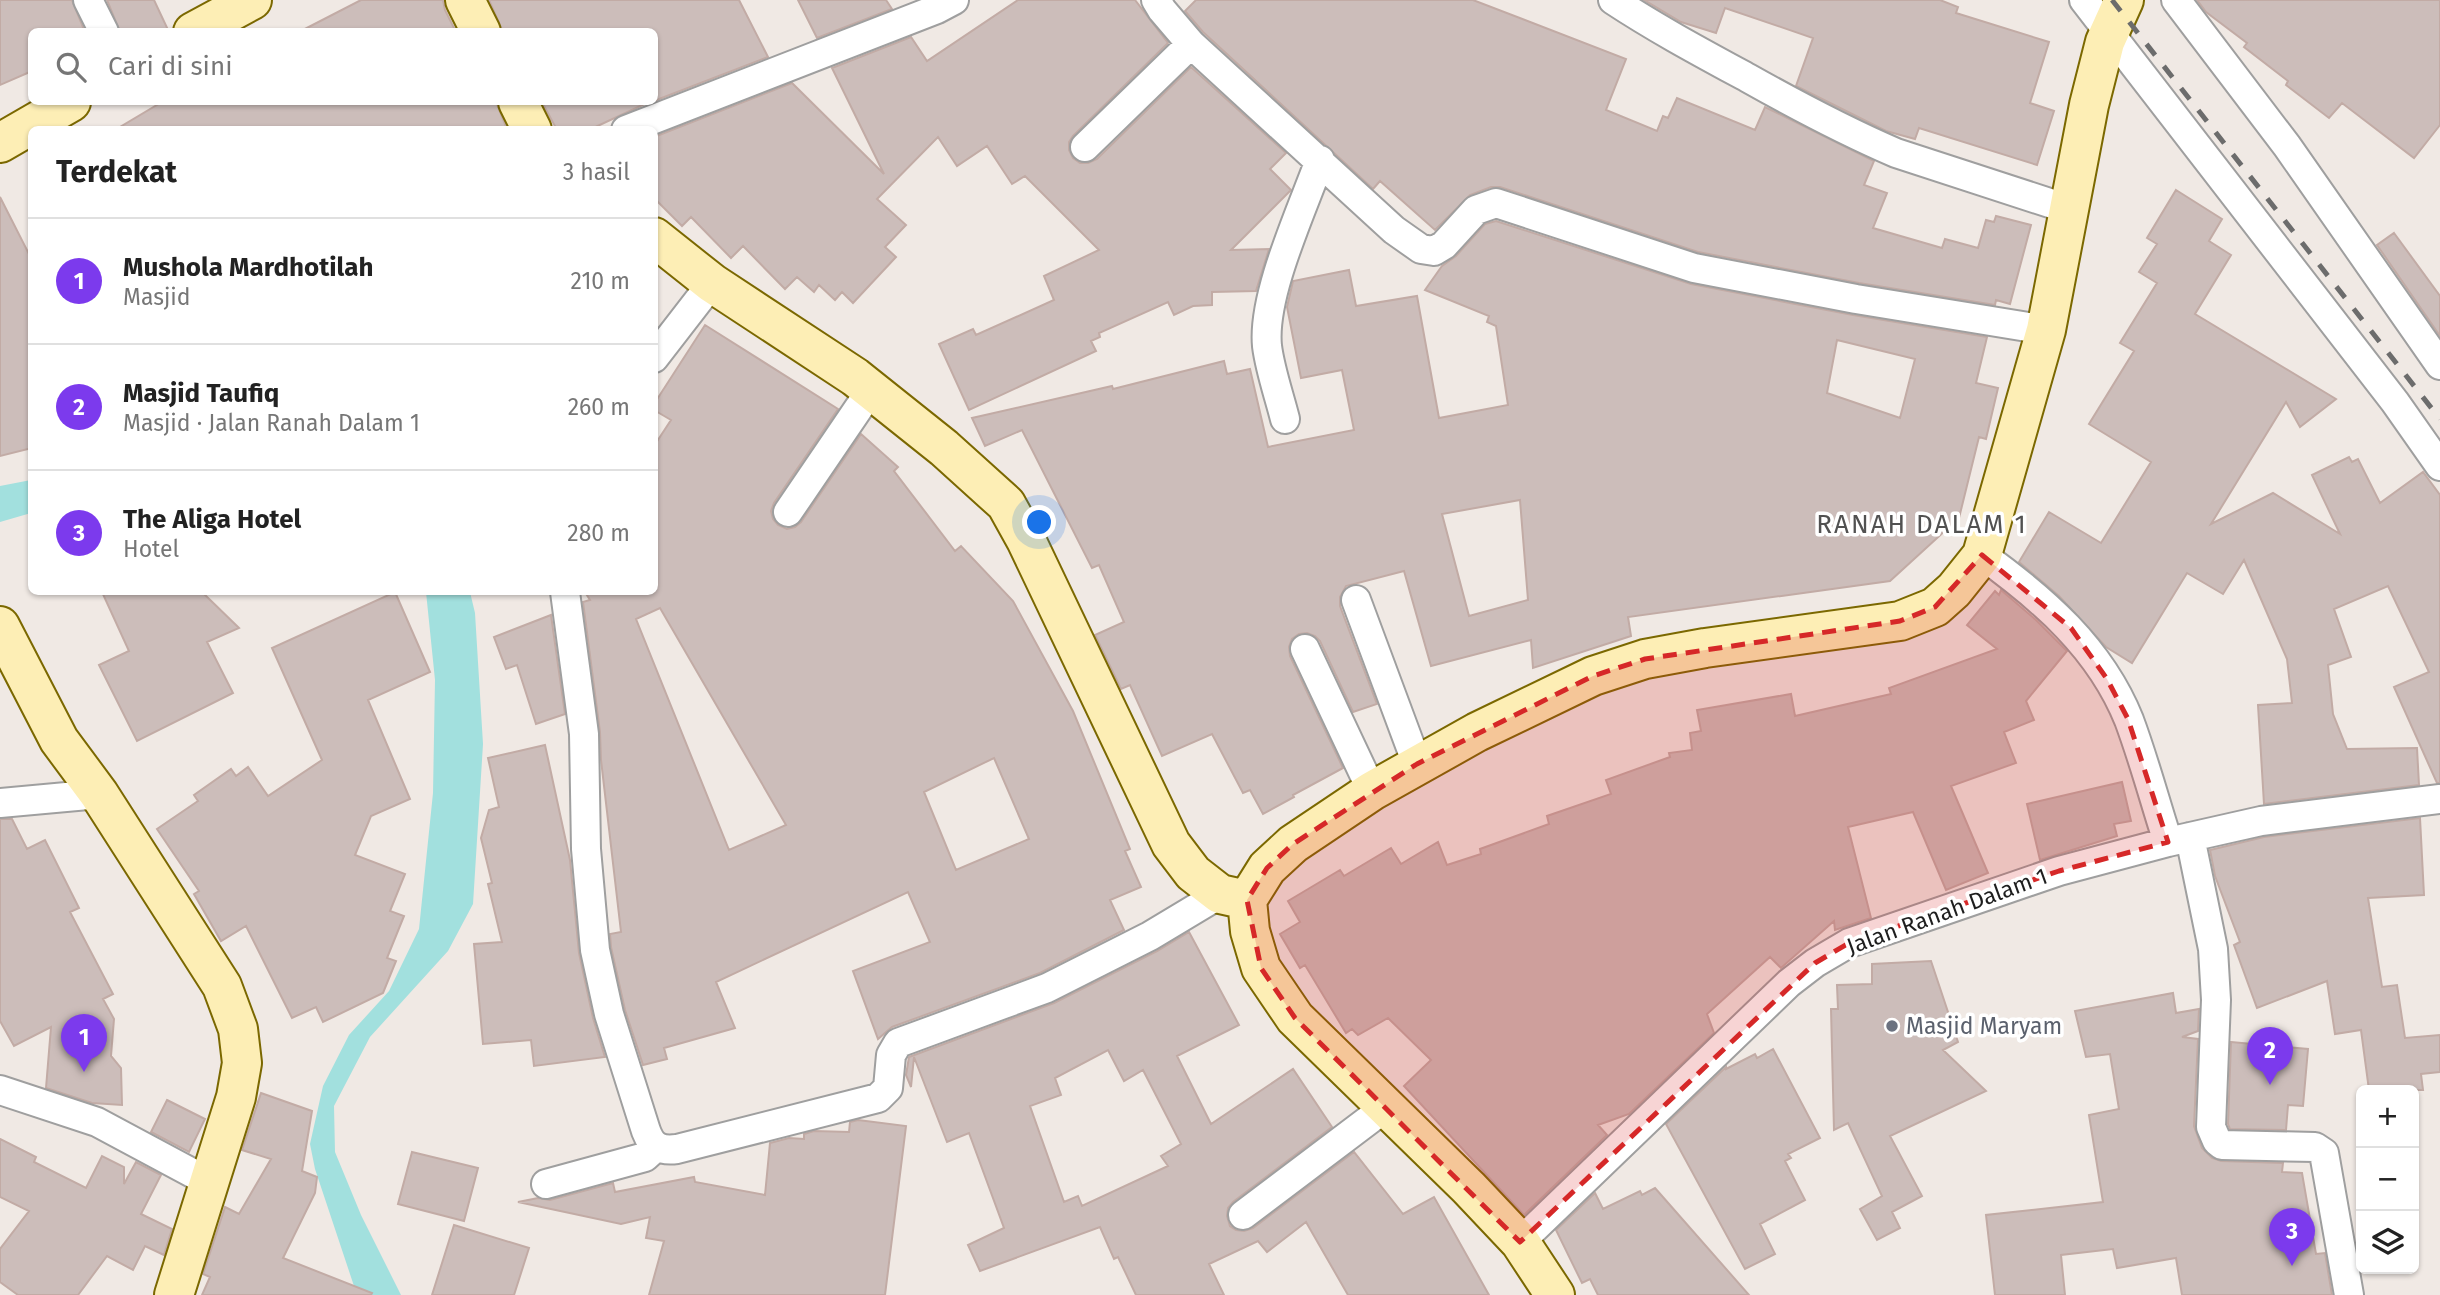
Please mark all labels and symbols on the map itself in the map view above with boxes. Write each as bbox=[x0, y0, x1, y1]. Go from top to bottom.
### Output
your location bbox=[1022, 505, 1056, 539]
district label: RANAH DALAM 1 bbox=[1816, 509, 2028, 540]
street label: Jalan Ranah Dalam 1 bbox=[1843, 862, 2051, 960]
place label: Masjid Maryam bbox=[1906, 1012, 2062, 1040]
pin: 1 bbox=[61, 1014, 107, 1072]
marker: Masjid Maryam bbox=[1884, 1018, 1900, 1034]
pin: 2 bbox=[2247, 1027, 2293, 1085]
pin: 3 bbox=[2269, 1208, 2315, 1266]

